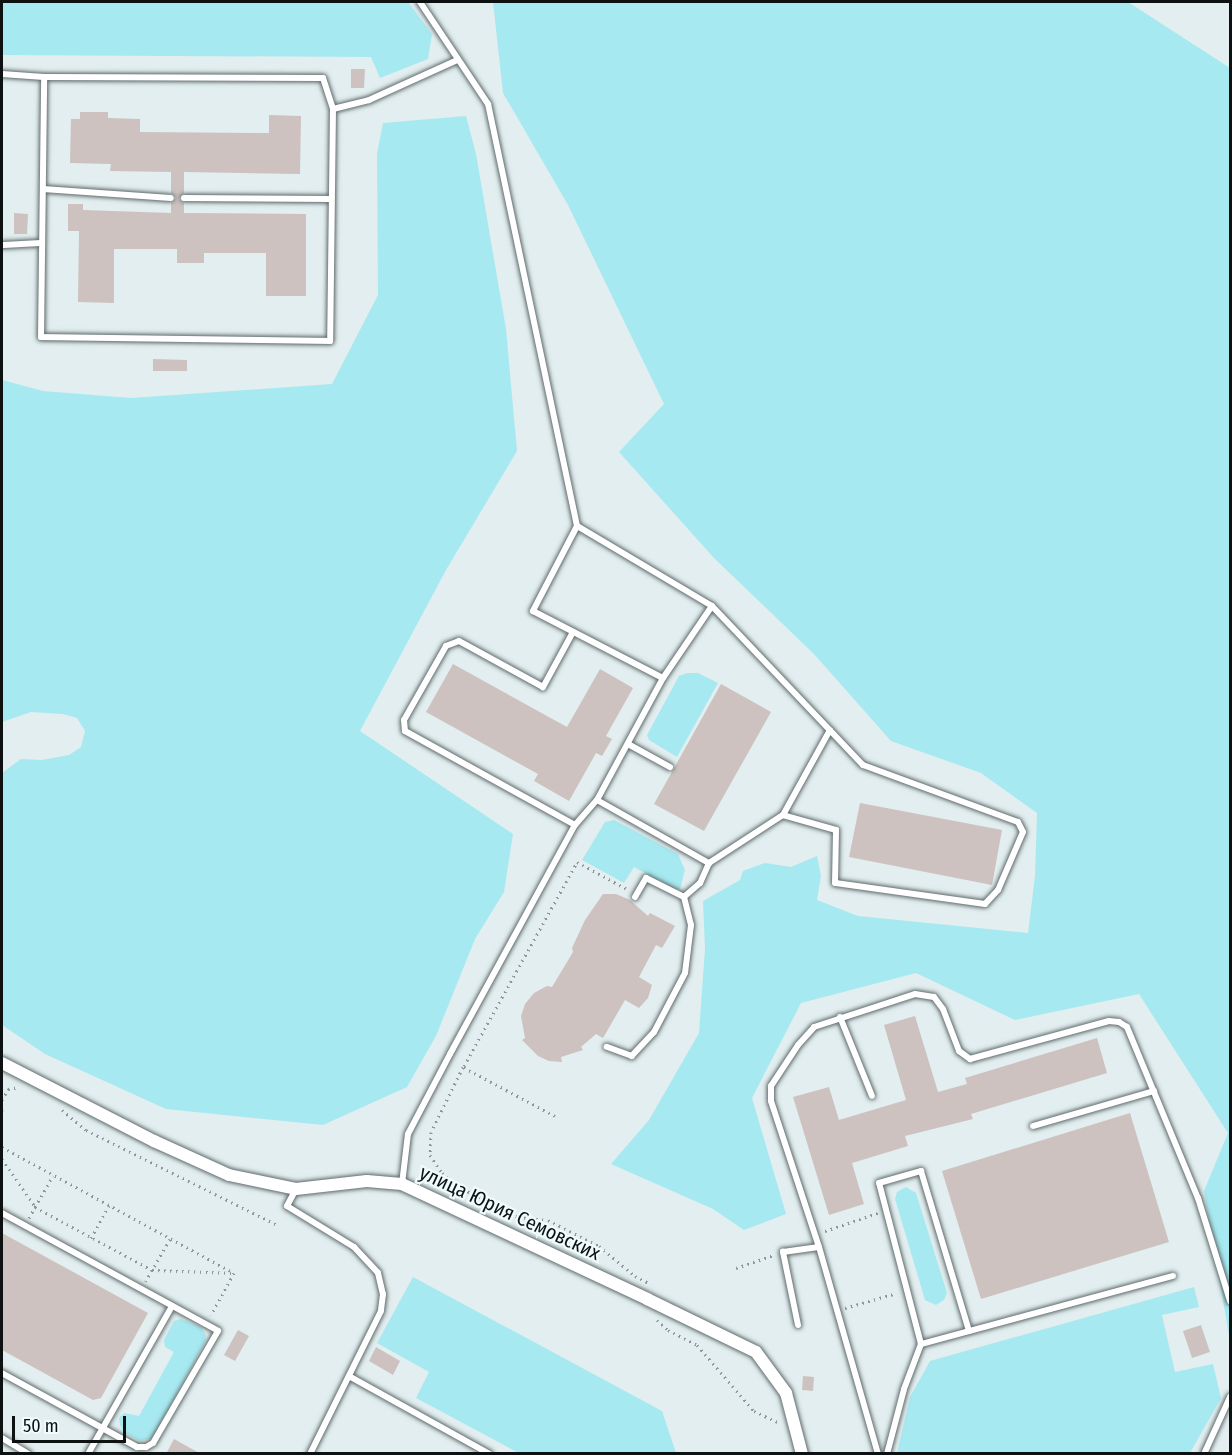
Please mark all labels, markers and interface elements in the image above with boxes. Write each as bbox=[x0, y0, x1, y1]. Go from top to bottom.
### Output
street label: улица Юрия Семовских bbox=[416, 1161, 604, 1265]
scale bar bbox=[15, 1404, 129, 1442]
text: 50 m bbox=[23, 1415, 59, 1437]

